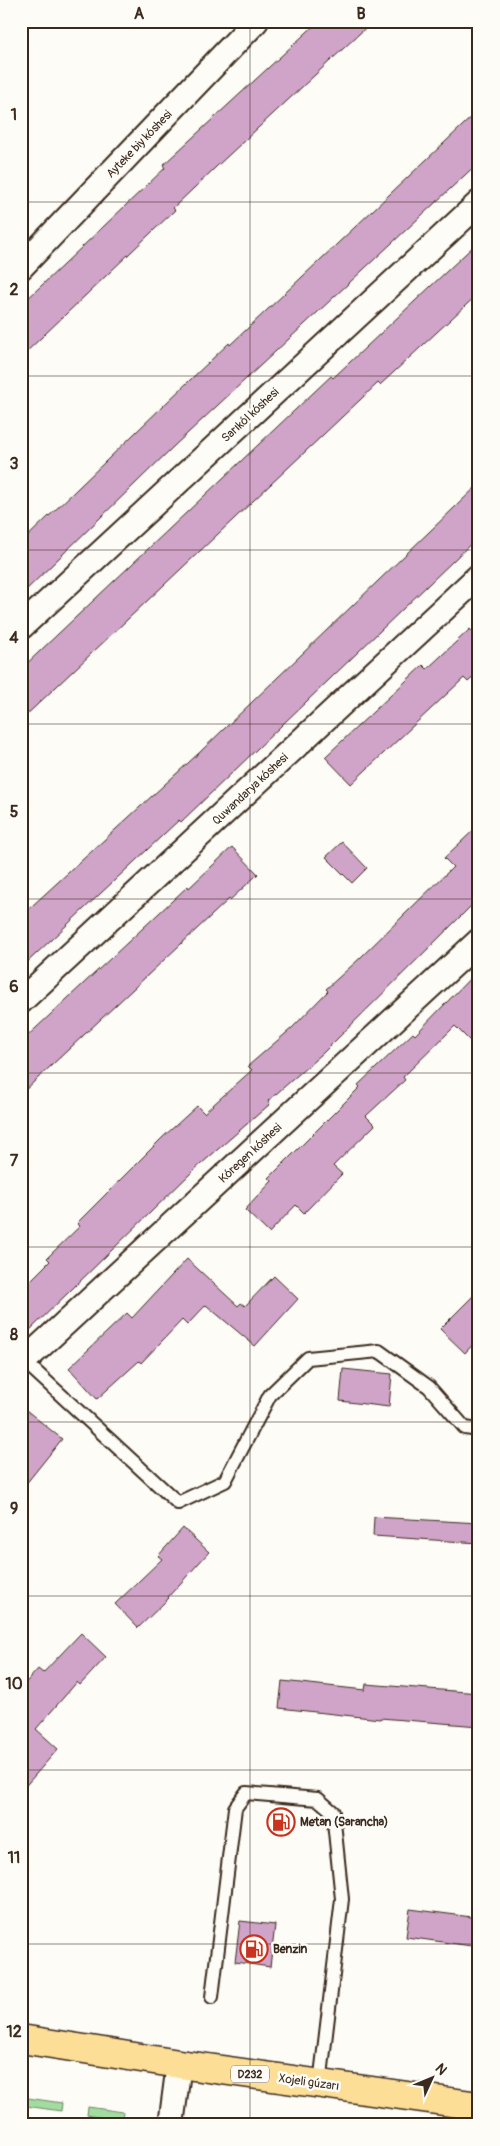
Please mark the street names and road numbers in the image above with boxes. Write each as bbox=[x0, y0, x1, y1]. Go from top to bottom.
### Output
street label: Ayteke biy kóshesi bbox=[103, 107, 175, 181]
street label: Sarıkól kóshesi bbox=[218, 385, 282, 446]
street label: Quwandarya kóshesi bbox=[209, 750, 291, 828]
street label: Kóregen kóshesi bbox=[216, 1120, 285, 1186]
road number: D232 bbox=[231, 2066, 269, 2082]
street label: Xojeli gúzarı bbox=[278, 2071, 340, 2094]

